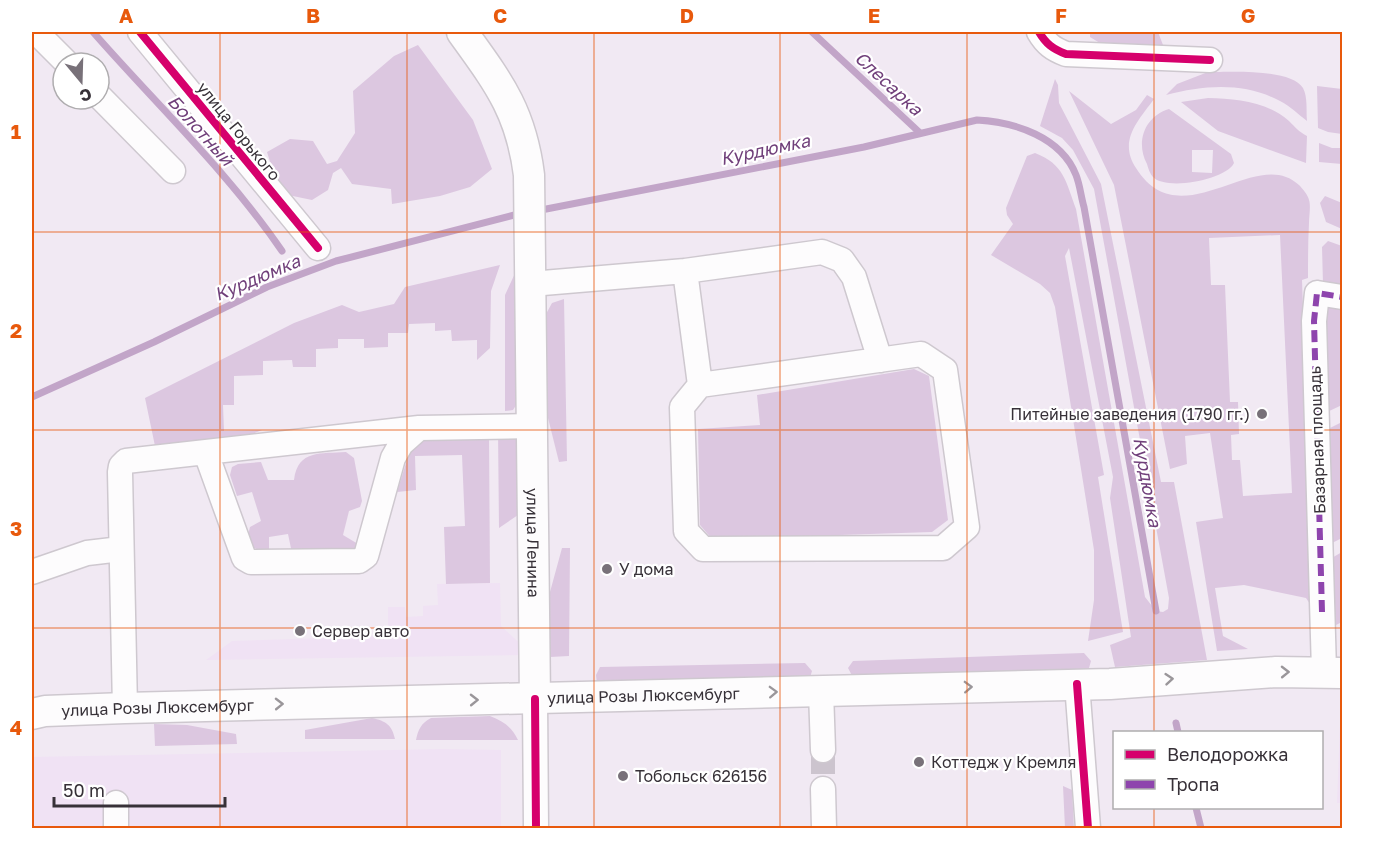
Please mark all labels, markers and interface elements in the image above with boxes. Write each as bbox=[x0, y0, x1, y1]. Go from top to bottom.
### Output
text: A bbox=[119, 3, 133, 27]
text: B bbox=[306, 3, 320, 27]
text: C bbox=[493, 3, 507, 27]
text: D bbox=[680, 3, 694, 27]
text: E bbox=[868, 3, 880, 27]
text: F bbox=[1055, 3, 1067, 27]
text: G bbox=[1241, 3, 1255, 27]
water label: Слесарка bbox=[851, 46, 928, 120]
north arrow bbox=[51, 51, 111, 111]
street label: улица Горького bbox=[193, 78, 285, 184]
text: С bbox=[77, 84, 95, 106]
water label: Болотный bbox=[163, 90, 239, 171]
text: 1 bbox=[11, 119, 21, 143]
water label: Курдюмка bbox=[718, 129, 813, 169]
water label: Курдюмка bbox=[211, 249, 304, 305]
text: 2 bbox=[10, 318, 22, 342]
street label: Базарная площадь bbox=[1304, 366, 1330, 514]
place label: Питейные заведения (1790 гг.) bbox=[1010, 404, 1250, 424]
marker: Питейные заведения (1790 гг.) bbox=[1255, 407, 1269, 421]
water label: Курдюмка bbox=[1129, 435, 1167, 530]
street label: улица Ленина bbox=[523, 488, 544, 598]
text: 3 bbox=[10, 516, 22, 540]
place label: У дома bbox=[619, 559, 674, 579]
marker: У дома bbox=[600, 562, 614, 576]
place label: Сервер авто bbox=[312, 621, 409, 641]
marker: Сервер авто bbox=[293, 624, 307, 638]
one-way arrow bbox=[1280, 666, 1289, 678]
one-way arrow bbox=[1164, 673, 1173, 686]
one-way arrow bbox=[964, 681, 973, 693]
street label: улица Розы Люксембург bbox=[547, 683, 741, 708]
one-way arrow bbox=[769, 686, 778, 699]
one-way arrow bbox=[469, 694, 478, 706]
street label: улица Розы Люксембург bbox=[61, 695, 255, 720]
one-way arrow bbox=[274, 698, 283, 711]
text: 4 bbox=[10, 715, 22, 739]
legend bbox=[1113, 731, 1323, 809]
text: Велодорожка bbox=[1167, 743, 1288, 765]
place label: Коттедж у Кремля bbox=[931, 752, 1076, 772]
marker: Коттедж у Кремля bbox=[912, 755, 926, 769]
place label: Тобольск 626156 bbox=[635, 766, 767, 786]
marker: Тобольск 626156 bbox=[616, 769, 630, 783]
scale bar bbox=[54, 770, 225, 808]
text: Тропа bbox=[1167, 773, 1219, 795]
text: 50 m bbox=[63, 779, 105, 801]

